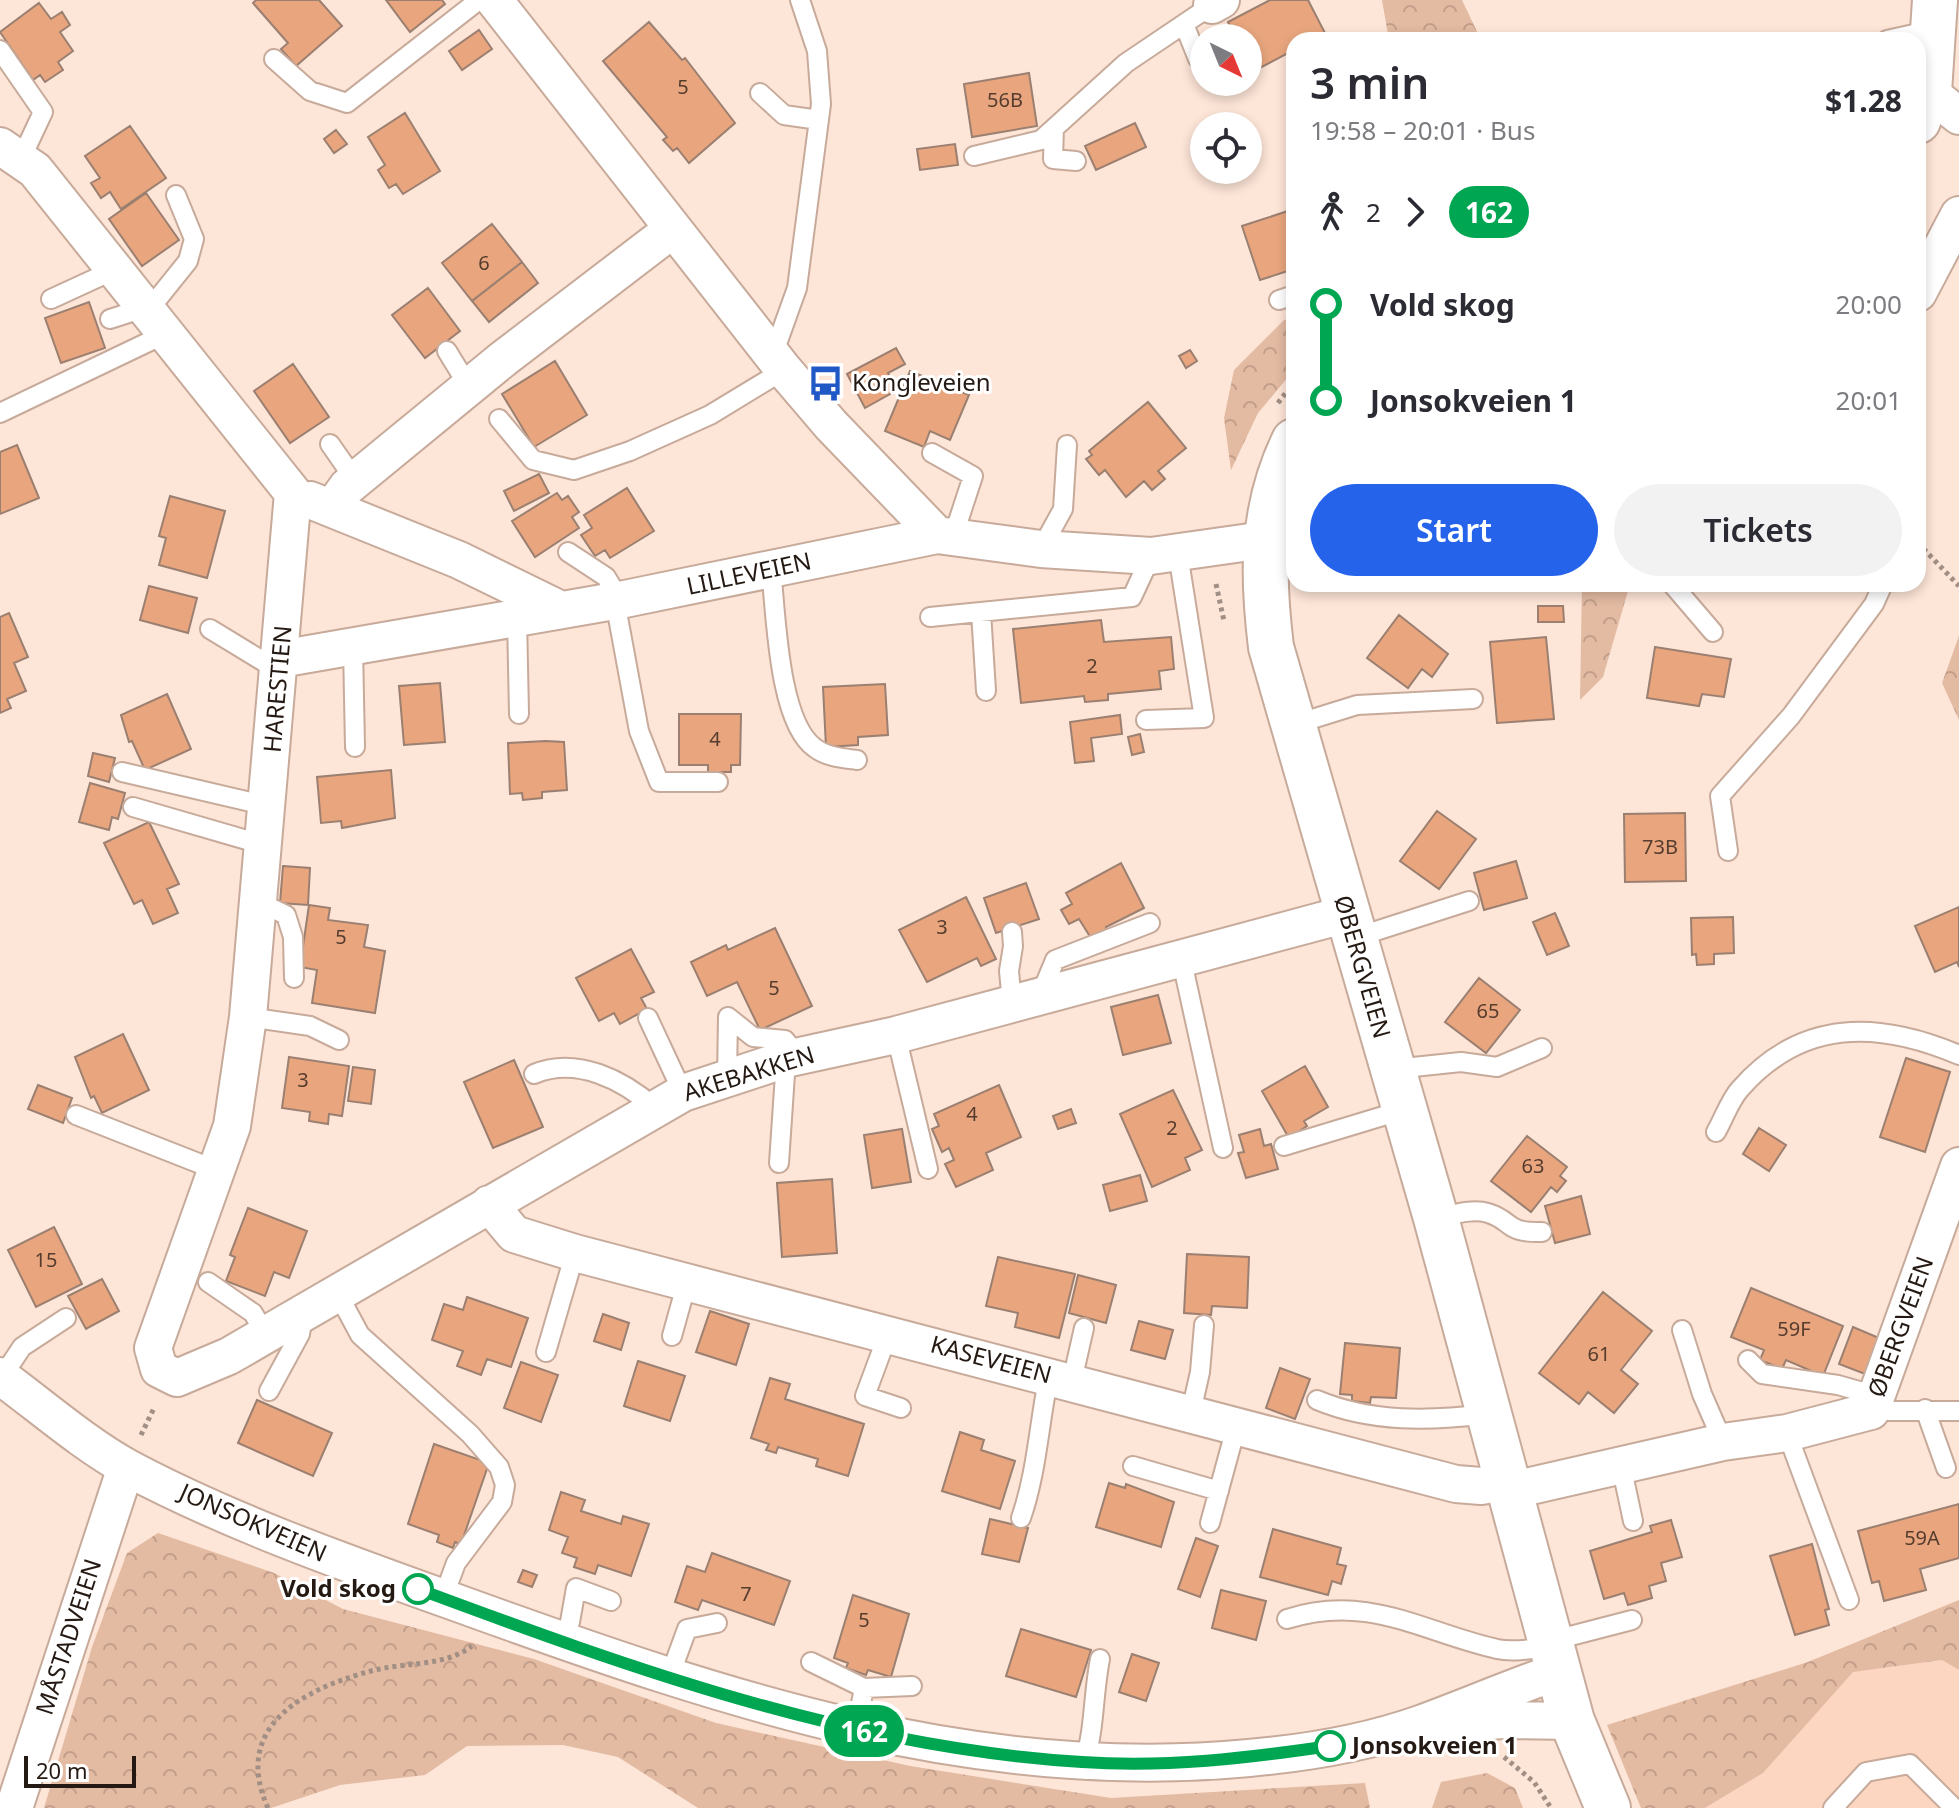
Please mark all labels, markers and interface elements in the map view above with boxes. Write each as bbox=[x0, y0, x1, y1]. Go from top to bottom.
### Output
north arrow bbox=[1190, 24, 1262, 96]
map controls bbox=[1190, 24, 1262, 184]
text: 3 min bbox=[1310, 52, 1429, 112]
house number: 5 bbox=[677, 73, 689, 100]
text: $1.28 bbox=[1825, 80, 1902, 121]
house number: 56B bbox=[987, 86, 1023, 113]
button: locate bbox=[1190, 112, 1262, 184]
text: 19:58 – 20:01 · Bus bbox=[1310, 112, 1535, 148]
icon: walk bbox=[1310, 190, 1354, 234]
icon: forward bbox=[1393, 190, 1437, 234]
text: 162 bbox=[1465, 193, 1513, 231]
text: 2 bbox=[1366, 194, 1381, 230]
house number: 6 bbox=[478, 249, 490, 276]
text: Vold skog bbox=[1370, 284, 1515, 325]
text: 20:00 bbox=[1836, 286, 1902, 322]
bus stop icon: Kongleveien bbox=[807, 364, 845, 402]
place label: Kongleveien bbox=[852, 365, 991, 398]
text: Jonsokveien 1 bbox=[1370, 380, 1577, 421]
text: 20:01 bbox=[1836, 382, 1902, 418]
button: Start bbox=[1310, 484, 1598, 576]
button: Tickets bbox=[1614, 484, 1902, 576]
street label: LILLEVEIEN bbox=[683, 543, 814, 602]
street label: HARESTIEN bbox=[255, 624, 299, 754]
house number: 2 bbox=[1086, 652, 1098, 679]
house number: 4 bbox=[709, 725, 721, 752]
house number: 73B bbox=[1642, 833, 1678, 860]
street label: ØBERGVEIEN bbox=[1327, 891, 1400, 1042]
house number: 3 bbox=[936, 913, 948, 940]
house number: 5 bbox=[335, 923, 347, 950]
house number: 5 bbox=[768, 974, 780, 1001]
house number: 65 bbox=[1477, 997, 1499, 1024]
street label: AKEBAKKEN bbox=[679, 1037, 818, 1108]
house number: 3 bbox=[297, 1066, 309, 1093]
house number: 4 bbox=[966, 1100, 978, 1127]
house number: 2 bbox=[1166, 1114, 1178, 1141]
house number: 63 bbox=[1522, 1152, 1544, 1179]
house number: 15 bbox=[35, 1246, 57, 1273]
street label: ØBERGVEIEN bbox=[1859, 1252, 1940, 1401]
house number: 59F bbox=[1777, 1315, 1811, 1342]
street label: KASEVEIEN bbox=[927, 1327, 1056, 1391]
house number: 61 bbox=[1588, 1340, 1610, 1367]
street label: JONSOKVEIEN bbox=[173, 1474, 332, 1569]
house number: 59A bbox=[1904, 1524, 1940, 1551]
street label: MÅSTADVEIEN bbox=[27, 1554, 108, 1719]
place label: Vold skog bbox=[280, 1571, 396, 1604]
marker: Vold skog bbox=[403, 1574, 433, 1604]
house number: 7 bbox=[740, 1580, 752, 1607]
house number: 5 bbox=[858, 1606, 870, 1633]
line badge: 162 bbox=[818, 1705, 910, 1757]
text: 162 bbox=[840, 1712, 888, 1750]
place label: Jonsokveien 1 bbox=[1350, 1728, 1518, 1761]
marker: Jonsokveien 1 bbox=[1315, 1731, 1345, 1761]
scale bar bbox=[24, 1752, 136, 1788]
text: 20 m bbox=[36, 1755, 87, 1785]

